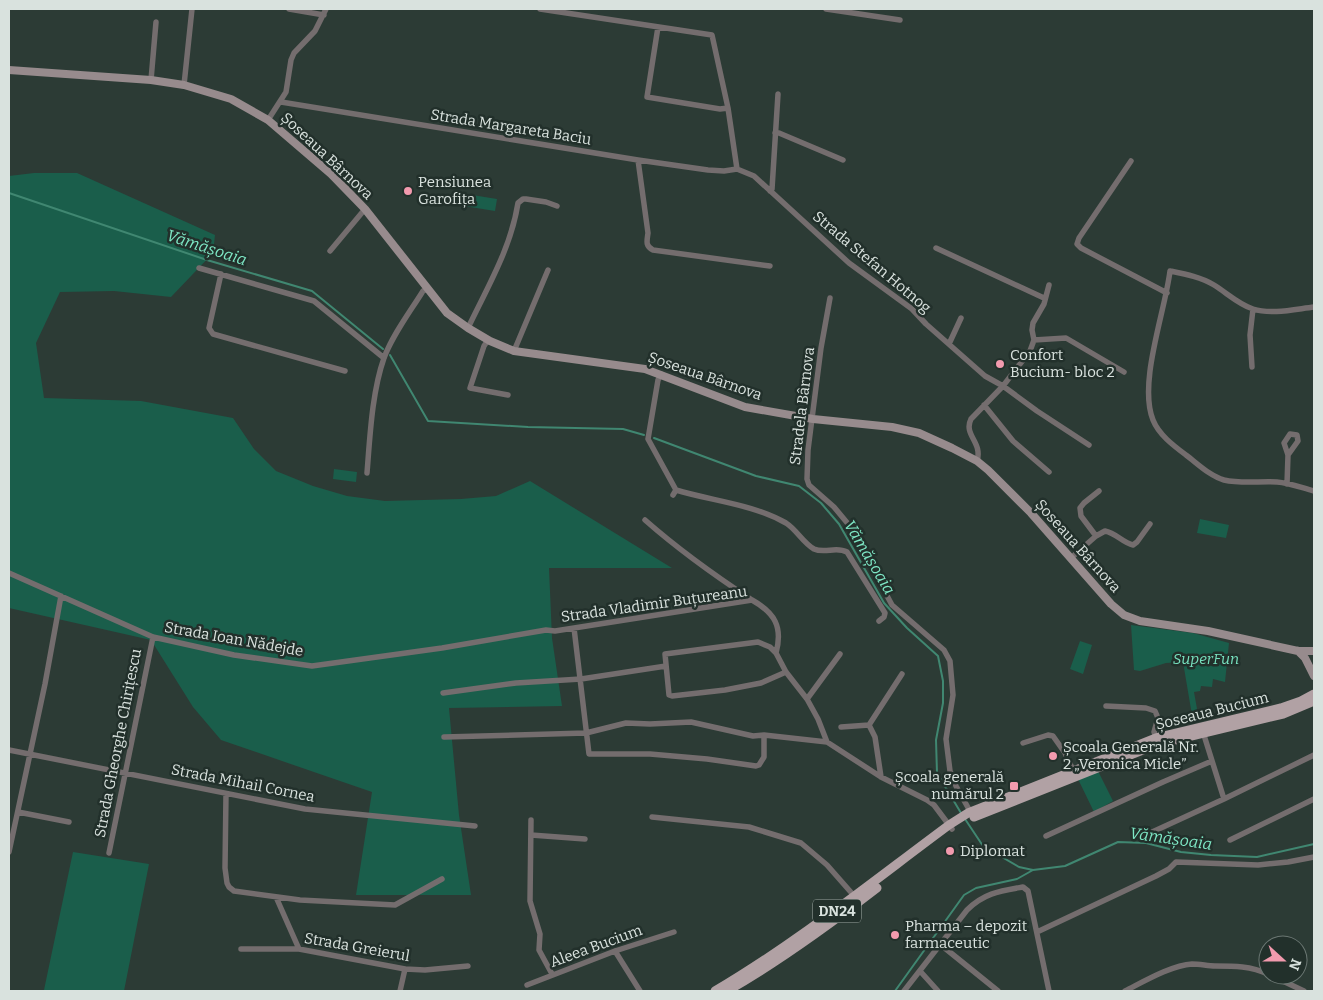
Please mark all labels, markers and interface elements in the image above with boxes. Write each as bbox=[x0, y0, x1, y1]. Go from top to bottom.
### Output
street label: Strada Margareta Baciu bbox=[429, 105, 593, 149]
street label: Șoseaua Bârnova bbox=[277, 109, 377, 204]
place label: Pensiunea Garofița bbox=[418, 173, 491, 209]
marker: Pensiunea Garofița bbox=[402, 185, 414, 197]
street label: Strada Stefan Hotnog bbox=[809, 207, 935, 317]
water label: Vămășoaia bbox=[164, 226, 249, 270]
street label: Stradela Bârnova bbox=[786, 346, 818, 466]
place label: Confort Bucium- bloc 2 bbox=[1010, 346, 1115, 381]
street label: Șoseaua Bârnova bbox=[645, 348, 764, 405]
marker: Confort Bucium- bloc 2 bbox=[994, 358, 1006, 370]
street label: Șoseaua Bârnova bbox=[1031, 496, 1125, 597]
water label: Vămășoaia bbox=[839, 517, 899, 598]
street label: Strada Vladimir Buțureanu bbox=[560, 582, 748, 627]
street label: Strada Ioan Nădejde bbox=[163, 618, 305, 660]
street label: Strada Gheorghe Chirițescu bbox=[91, 647, 146, 839]
park label: SuperFun bbox=[1173, 650, 1239, 668]
street label: Șoseaua Bucium bbox=[1154, 688, 1271, 735]
place label: Școala Generală Nr. 2 „Veronica Micle” bbox=[1063, 738, 1199, 773]
marker: Școala Generală Nr. 2 „Veronica Micle” bbox=[1047, 750, 1059, 762]
street label: Strada Mihail Cornea bbox=[170, 760, 316, 806]
place label: Școala generală numărul 2 bbox=[895, 768, 1004, 803]
marker: Școala generală numărul 2 bbox=[1008, 780, 1020, 792]
water label: Vămășoaia bbox=[1128, 823, 1213, 855]
place label: Diplomat bbox=[960, 842, 1025, 860]
marker: Diplomat bbox=[944, 845, 956, 857]
road number: DN24 bbox=[813, 899, 861, 922]
place label: Pharma – depozit farmaceutic bbox=[905, 917, 1028, 952]
street label: Aleea Bucium bbox=[548, 921, 645, 971]
street label: Strada Greierul bbox=[303, 929, 411, 965]
marker: Pharma – depozit farmaceutic bbox=[889, 929, 901, 941]
north arrow bbox=[1258, 935, 1308, 985]
text: N bbox=[1285, 956, 1305, 973]

